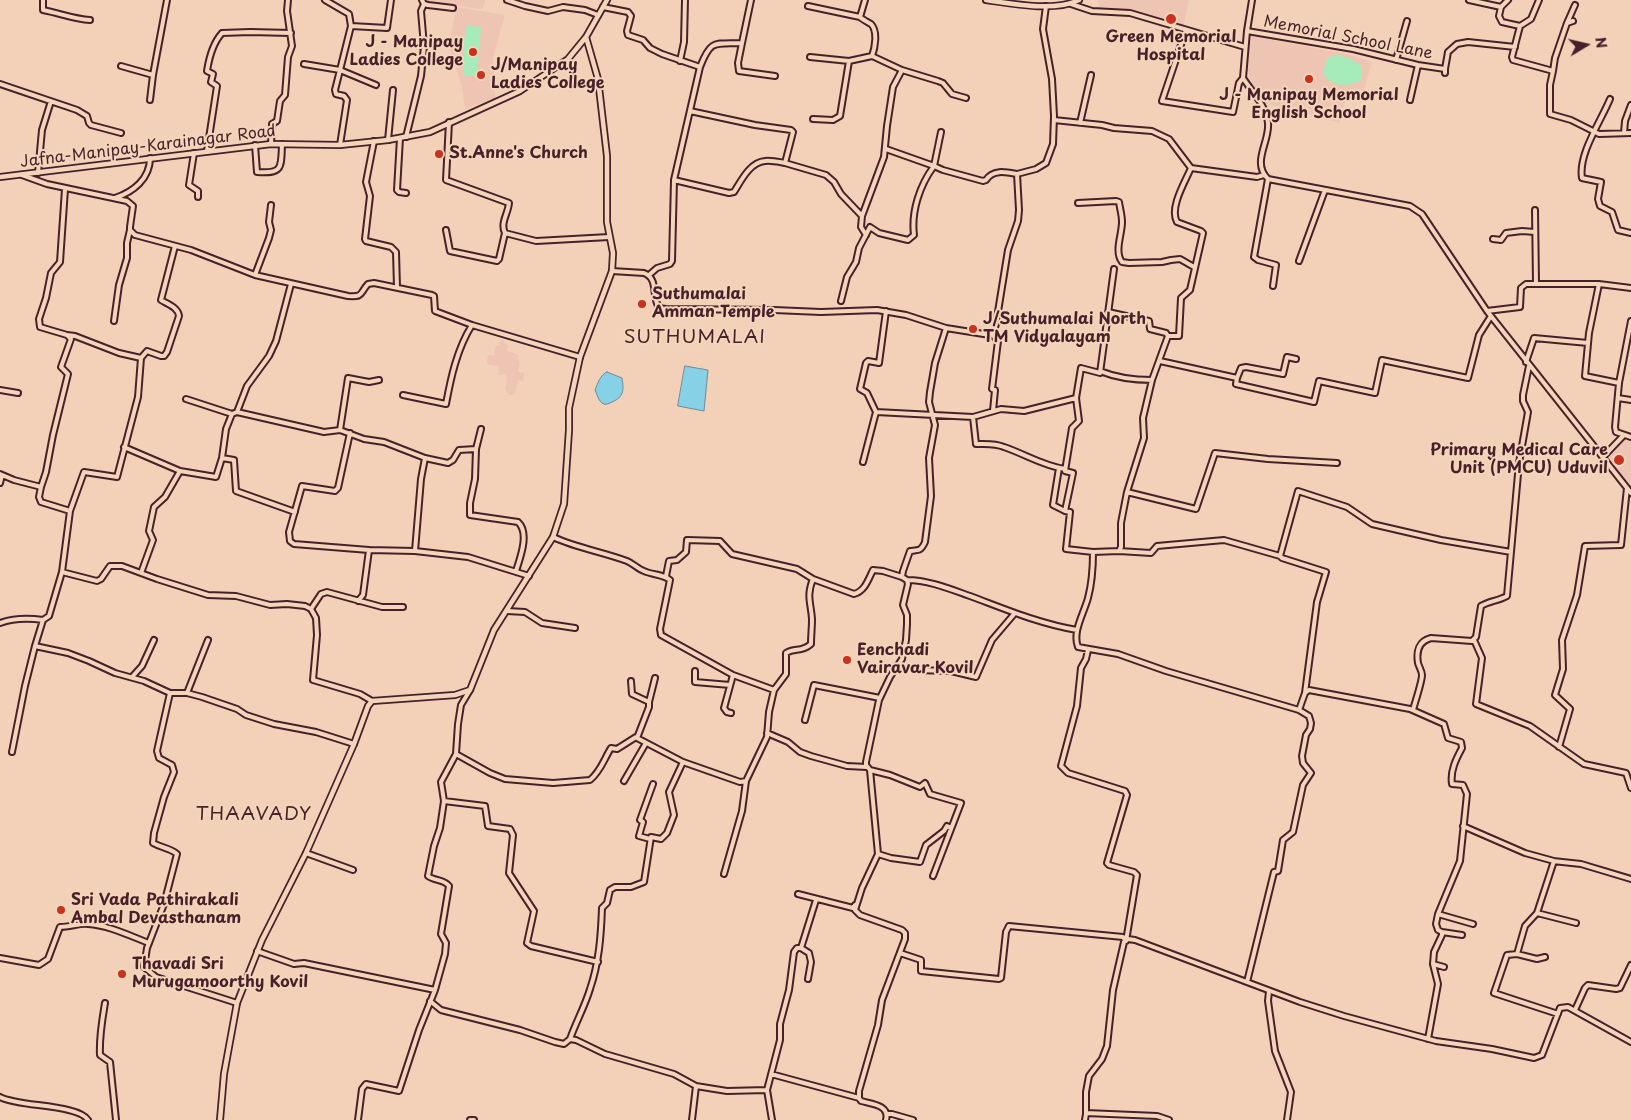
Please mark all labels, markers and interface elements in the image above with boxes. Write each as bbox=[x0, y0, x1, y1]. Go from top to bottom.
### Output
marker: Green Memorial Hospital bbox=[1164, 12, 1178, 26]
street label: Memorial School Lane bbox=[1262, 12, 1434, 64]
north arrow bbox=[1561, 20, 1611, 70]
place label: Green Memorial Hospital bbox=[1105, 28, 1237, 66]
place label: J - Manipay Ladies College bbox=[350, 33, 463, 71]
text: N bbox=[1590, 35, 1613, 50]
marker: J - Manipay Ladies College bbox=[467, 46, 479, 58]
place label: J/Manipay Ladies College bbox=[491, 56, 604, 94]
marker: J/Manipay Ladies College bbox=[475, 69, 487, 81]
marker: J - Manipay Memorial English School bbox=[1303, 73, 1315, 85]
place label: J - Manipay Memorial English School bbox=[1219, 86, 1399, 124]
street label: Jafna-Manipay-Karainagar Road bbox=[19, 122, 277, 172]
place label: St.Anne's Church bbox=[449, 144, 588, 164]
marker: St.Anne's Church bbox=[433, 148, 445, 160]
place label: Suthumalai Amman Temple bbox=[652, 285, 775, 323]
marker: Suthumalai Amman Temple bbox=[636, 298, 648, 310]
place label: J/Suthumalai North TM Vidyalayam bbox=[983, 310, 1146, 348]
marker: J/Suthumalai North TM Vidyalayam bbox=[967, 323, 979, 335]
district label: SUTHUMALAI bbox=[622, 327, 768, 349]
place label: Primary Medical Care Unit (PMCU) Uduvil bbox=[1430, 441, 1608, 479]
marker: Primary Medical Care Unit (PMCU) Uduvil bbox=[1612, 453, 1626, 467]
place label: Eenchadi Vairavar Kovil bbox=[857, 641, 973, 679]
marker: Eenchadi Vairavar Kovil bbox=[841, 654, 853, 666]
district label: THAAVADY bbox=[194, 804, 314, 826]
place label: Sri Vada Pathirakali Ambal Devasthanam bbox=[71, 891, 241, 929]
marker: Sri Vada Pathirakali Ambal Devasthanam bbox=[55, 904, 67, 916]
place label: Thavadi Sri Murugamoorthy Kovil bbox=[132, 955, 308, 993]
marker: Thavadi Sri Murugamoorthy Kovil bbox=[116, 968, 128, 980]

